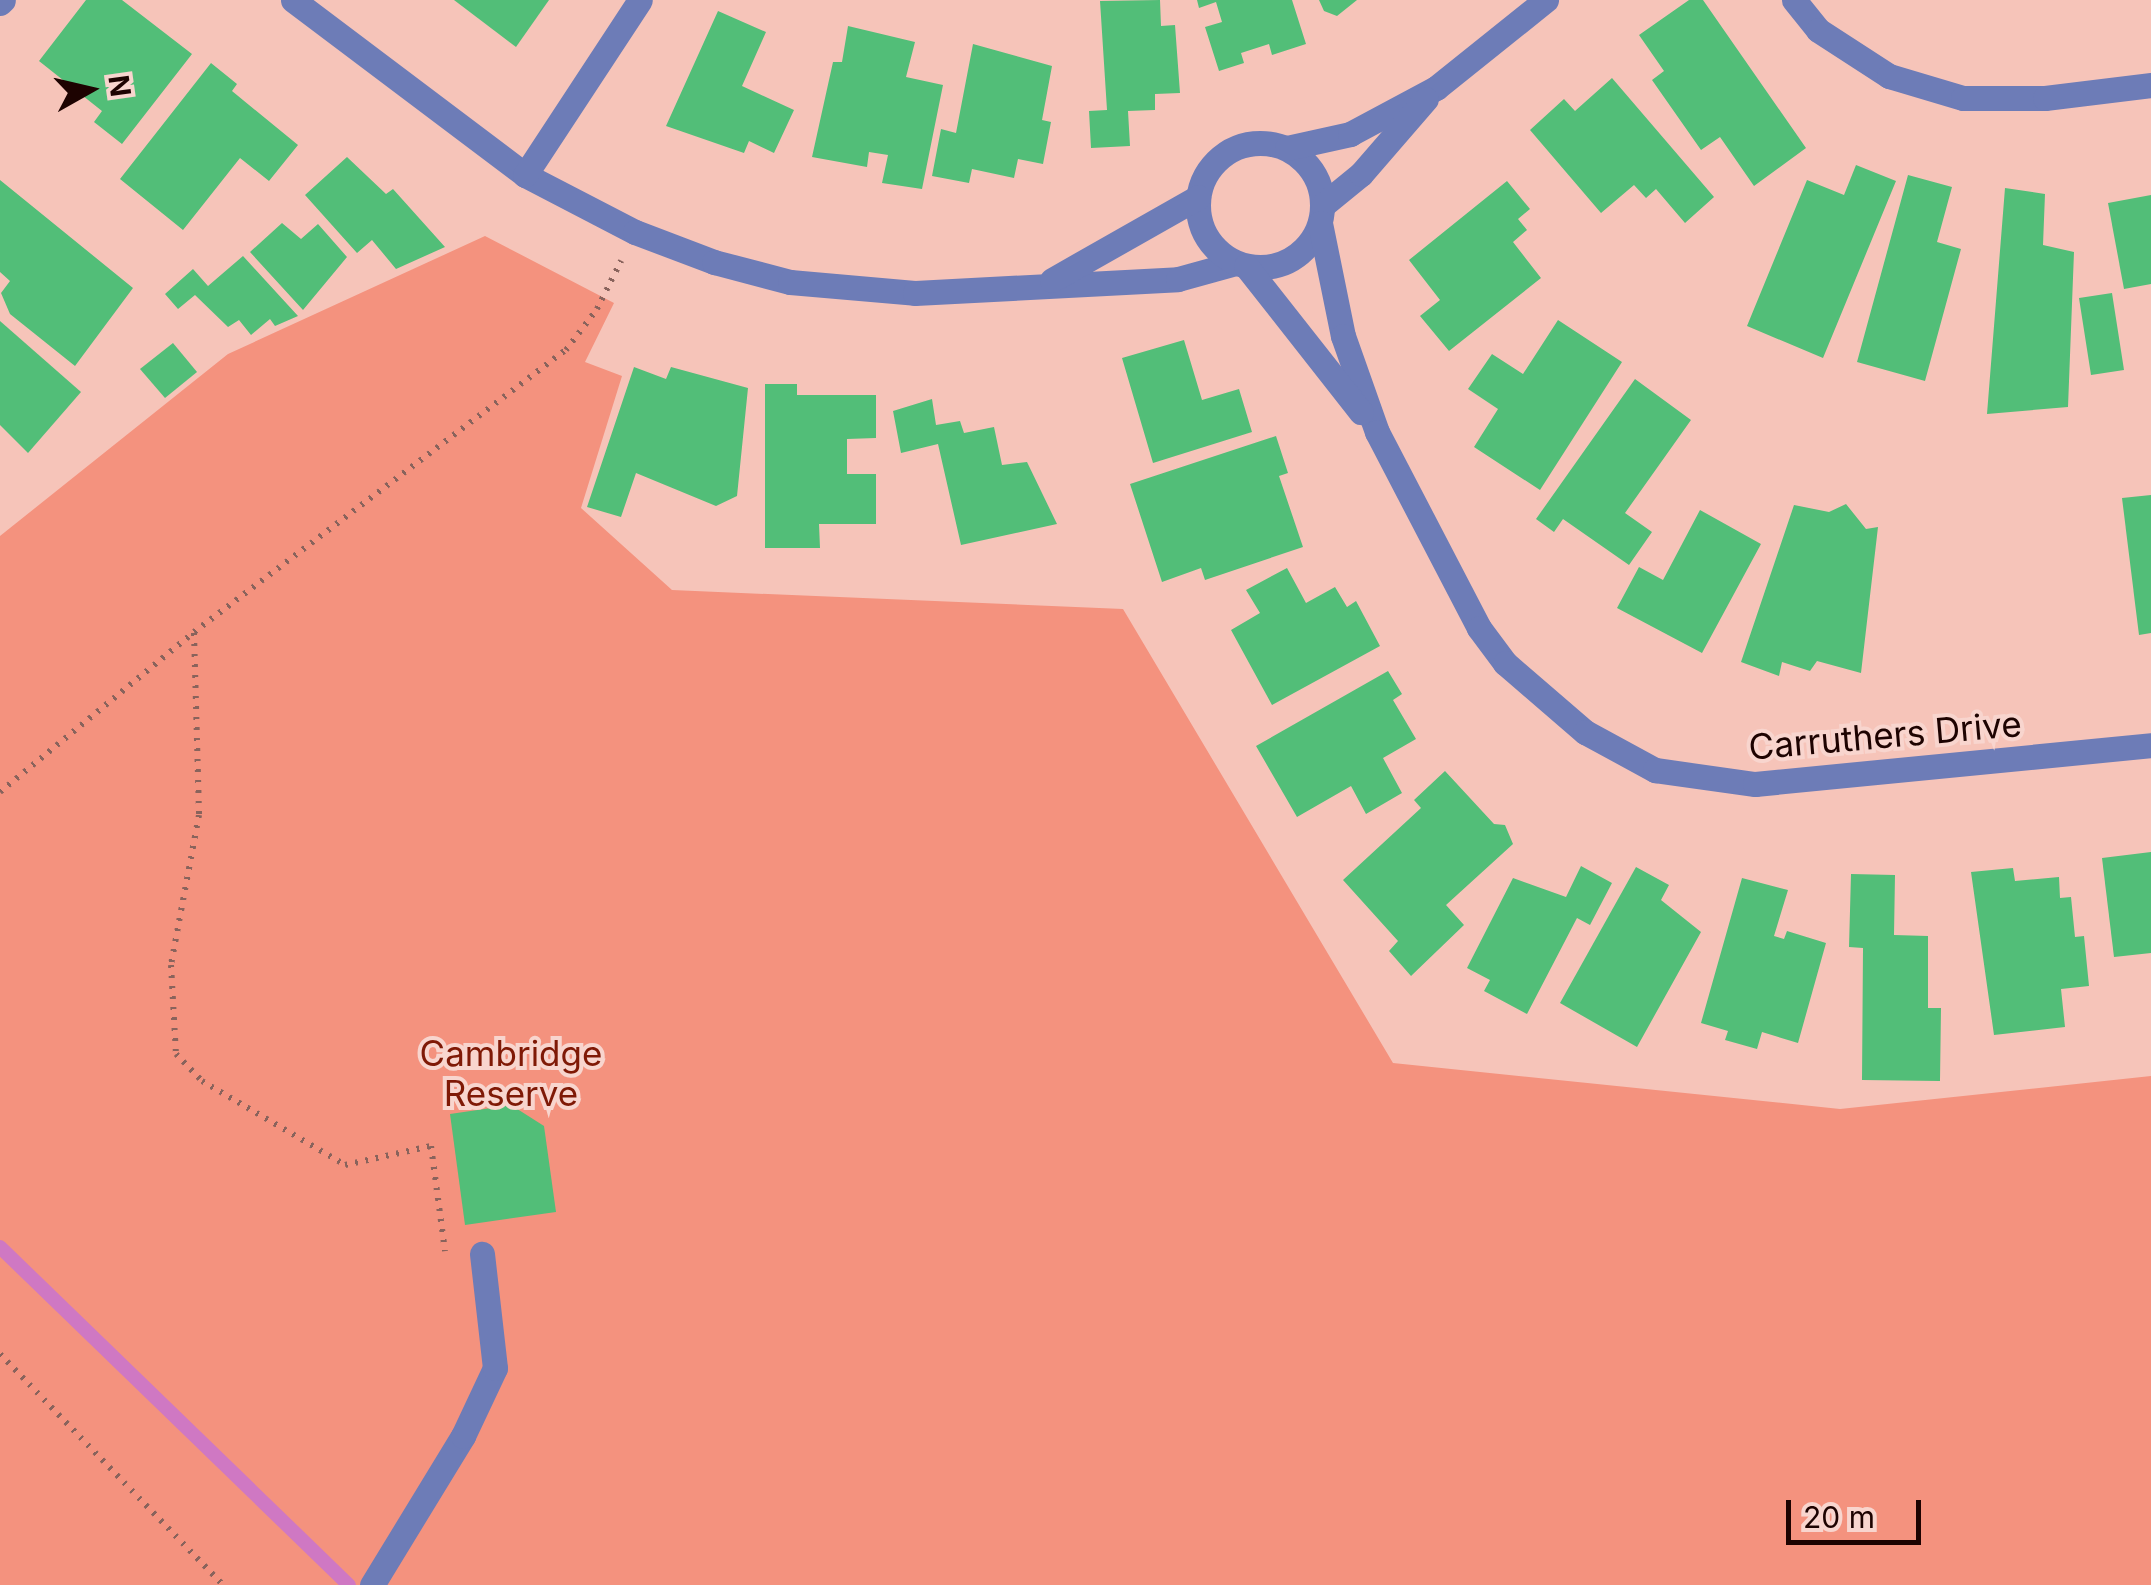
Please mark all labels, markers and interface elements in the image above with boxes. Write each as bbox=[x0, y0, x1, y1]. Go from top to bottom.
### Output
north arrow bbox=[40, 40, 140, 140]
text: N bbox=[101, 73, 138, 99]
street label: Carruthers Drive bbox=[1747, 702, 2023, 768]
park label: Cambridge Reserve bbox=[420, 1032, 602, 1114]
scale bar bbox=[1791, 1480, 1926, 1542]
text: 20 m bbox=[1803, 1499, 1875, 1535]

